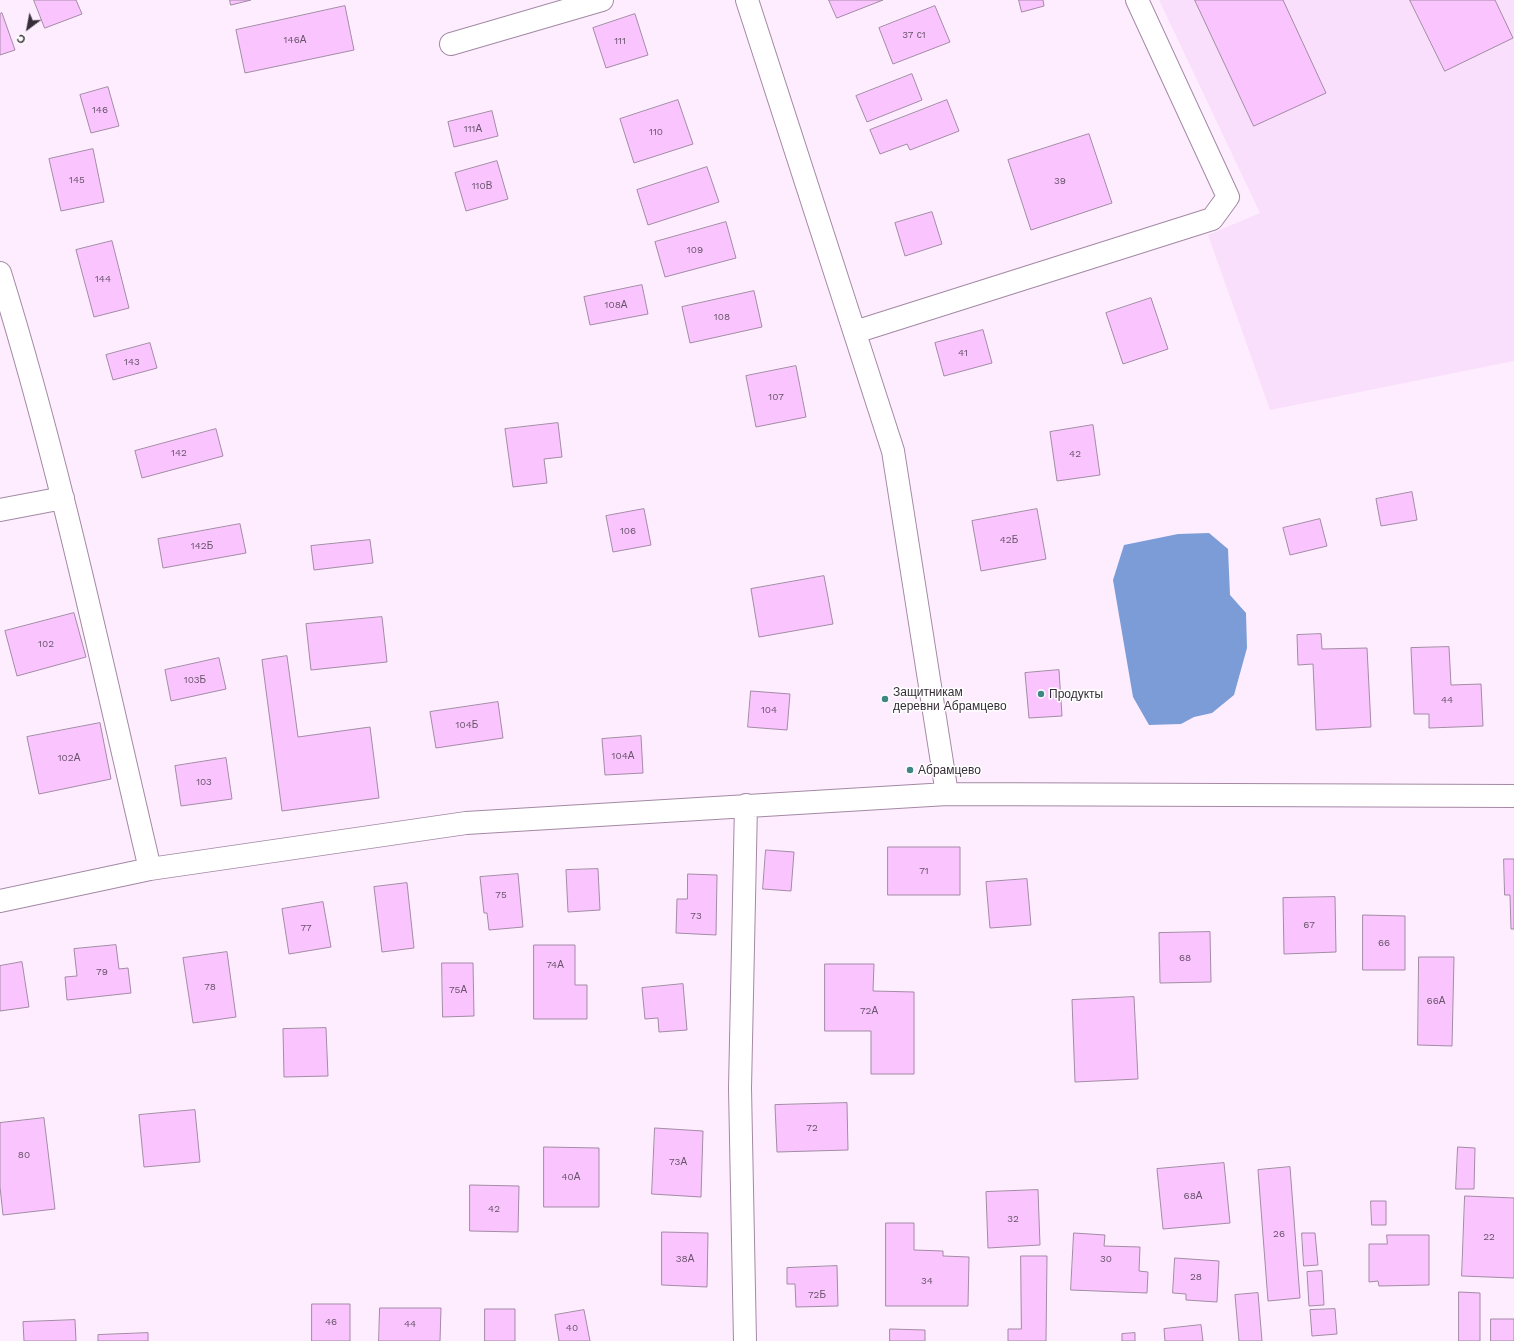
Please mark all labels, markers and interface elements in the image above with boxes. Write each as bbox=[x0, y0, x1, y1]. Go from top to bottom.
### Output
north arrow bbox=[8, 8, 48, 48]
house number: 37 с1 bbox=[902, 29, 926, 41]
text: С bbox=[15, 31, 28, 46]
house number: 146А bbox=[284, 34, 306, 46]
house number: 111 bbox=[614, 35, 626, 47]
house number: 146 bbox=[92, 104, 108, 116]
house number: 111А bbox=[464, 123, 482, 135]
house number: 110 bbox=[649, 126, 663, 138]
house number: 145 bbox=[69, 174, 85, 186]
house number: 39 bbox=[1054, 175, 1066, 187]
house number: 110В bbox=[472, 180, 492, 192]
house number: 109 bbox=[687, 244, 703, 256]
house number: 144 bbox=[95, 273, 111, 285]
house number: 108А bbox=[605, 299, 627, 311]
house number: 108 bbox=[714, 311, 730, 323]
house number: 41 bbox=[958, 347, 968, 359]
house number: 143 bbox=[124, 356, 140, 368]
house number: 107 bbox=[768, 391, 784, 403]
house number: 142 bbox=[171, 447, 187, 459]
house number: 42 bbox=[1069, 448, 1081, 460]
house number: 106 bbox=[620, 525, 636, 537]
house number: 42Б bbox=[1000, 534, 1018, 546]
house number: 142Б bbox=[191, 540, 213, 552]
house number: 102 bbox=[38, 638, 54, 650]
house number: 103Б bbox=[184, 674, 206, 686]
place label: Защитникам деревни Абрамцево bbox=[893, 685, 1007, 713]
place label: Продукты bbox=[1049, 687, 1103, 701]
marker: Продукты bbox=[1036, 689, 1046, 699]
marker: Защитникам деревни Абрамцево bbox=[880, 694, 890, 704]
house number: 44 bbox=[1441, 694, 1453, 706]
house number: 104 bbox=[761, 704, 777, 716]
house number: 104Б bbox=[456, 719, 478, 731]
house number: 104А bbox=[612, 750, 634, 762]
house number: 102А bbox=[58, 752, 80, 764]
place label: Абрамцево bbox=[918, 763, 981, 777]
marker: Абрамцево bbox=[905, 765, 915, 775]
house number: 103 bbox=[196, 776, 212, 788]
house number: 71 bbox=[919, 865, 929, 877]
house number: 75 bbox=[495, 889, 507, 901]
house number: 73 bbox=[690, 910, 702, 922]
house number: 67 bbox=[1303, 919, 1315, 931]
house number: 77 bbox=[300, 922, 312, 934]
house number: 66 bbox=[1378, 937, 1390, 949]
house number: 68 bbox=[1179, 952, 1191, 964]
house number: 74А bbox=[546, 959, 564, 971]
house number: 79 bbox=[96, 966, 108, 978]
house number: 78 bbox=[204, 981, 216, 993]
house number: 75А bbox=[449, 984, 467, 996]
house number: 66А bbox=[1427, 995, 1445, 1007]
house number: 72А bbox=[860, 1005, 878, 1017]
house number: 72 bbox=[806, 1122, 818, 1134]
house number: 80 bbox=[18, 1149, 30, 1161]
house number: 73А bbox=[669, 1156, 687, 1168]
house number: 40А bbox=[562, 1171, 580, 1183]
house number: 68А bbox=[1184, 1190, 1202, 1202]
house number: 42 bbox=[488, 1203, 500, 1215]
house number: 32 bbox=[1007, 1213, 1019, 1225]
house number: 26 bbox=[1273, 1228, 1285, 1240]
house number: 22 bbox=[1483, 1231, 1495, 1243]
house number: 38А bbox=[676, 1253, 694, 1265]
house number: 30 bbox=[1100, 1253, 1112, 1265]
house number: 28 bbox=[1190, 1271, 1202, 1283]
house number: 34 bbox=[921, 1275, 933, 1287]
house number: 72Б bbox=[808, 1289, 826, 1301]
house number: 46 bbox=[325, 1316, 337, 1328]
house number: 44 bbox=[404, 1318, 416, 1330]
house number: 40 bbox=[566, 1322, 578, 1334]

